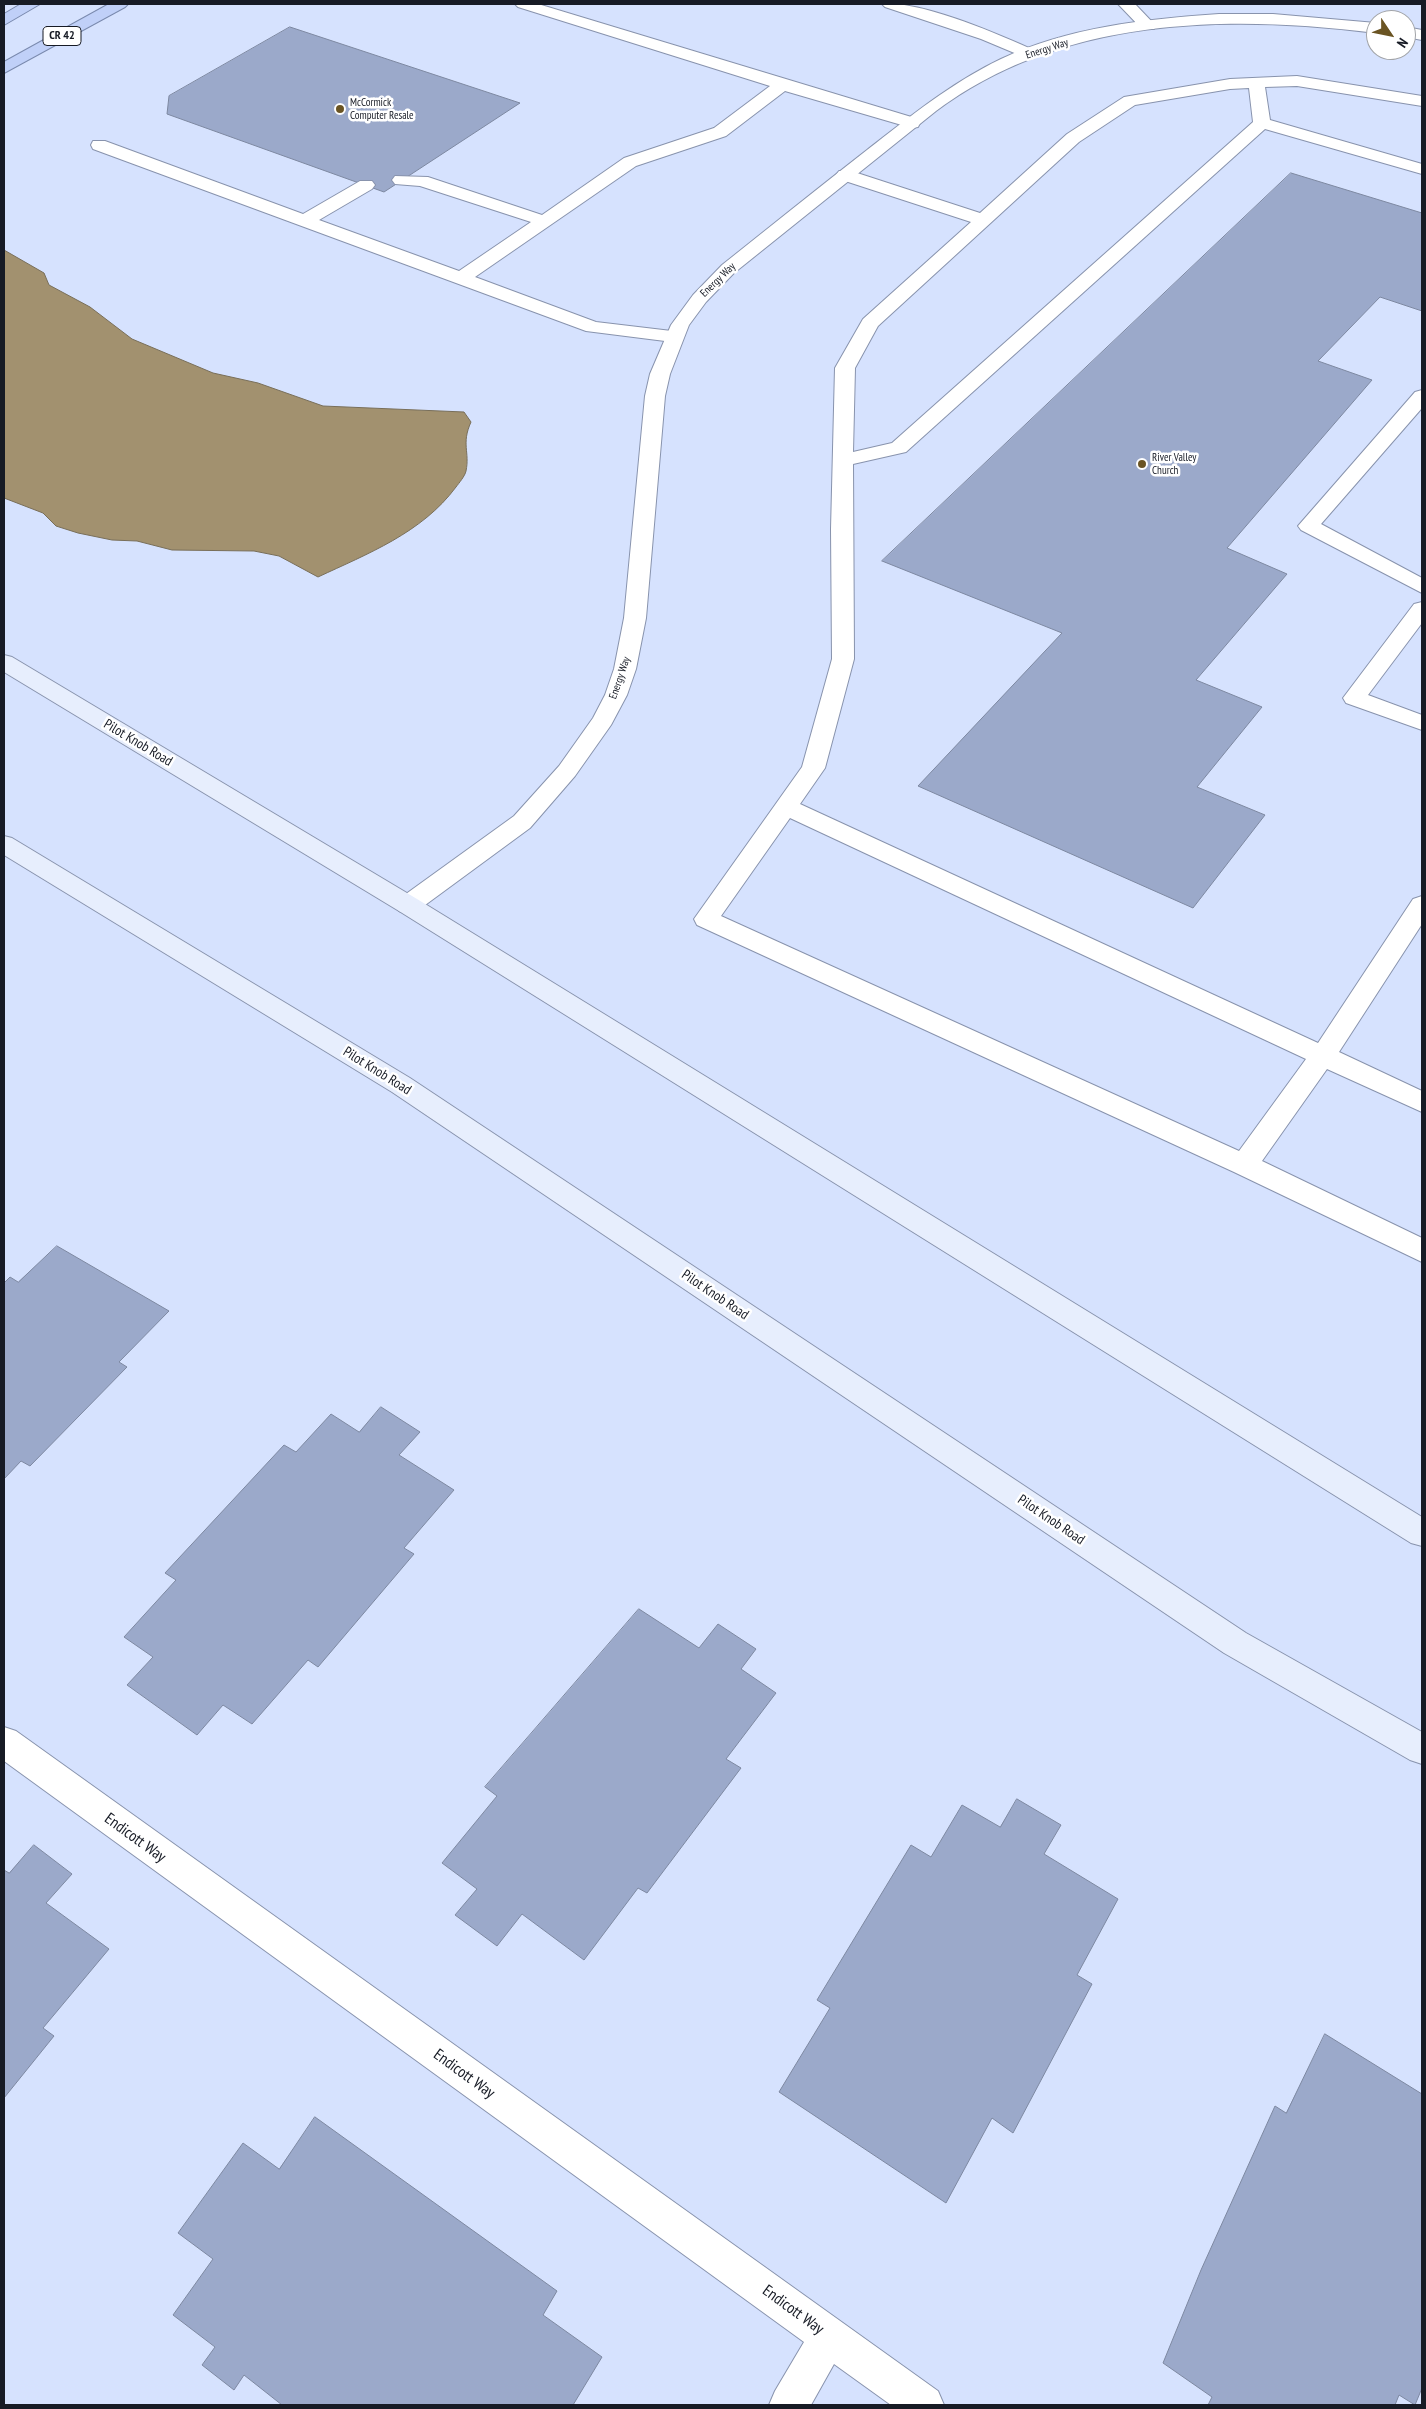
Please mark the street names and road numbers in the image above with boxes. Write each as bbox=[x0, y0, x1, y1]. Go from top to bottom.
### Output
road number: CR 42 bbox=[43, 27, 81, 46]
street label: Energy Way bbox=[1024, 36, 1070, 62]
street label: Energy Way bbox=[698, 260, 738, 300]
street label: Energy Way bbox=[607, 655, 633, 701]
street label: Pilot Knob Road bbox=[101, 716, 175, 770]
street label: Pilot Knob Road bbox=[340, 1043, 414, 1099]
street label: Pilot Knob Road bbox=[678, 1266, 752, 1324]
street label: Pilot Knob Road bbox=[1014, 1491, 1088, 1549]
street label: Endicott Way bbox=[100, 1809, 170, 1867]
street label: Endicott Way bbox=[429, 2045, 499, 2103]
street label: Endicott Way bbox=[758, 2281, 828, 2339]

